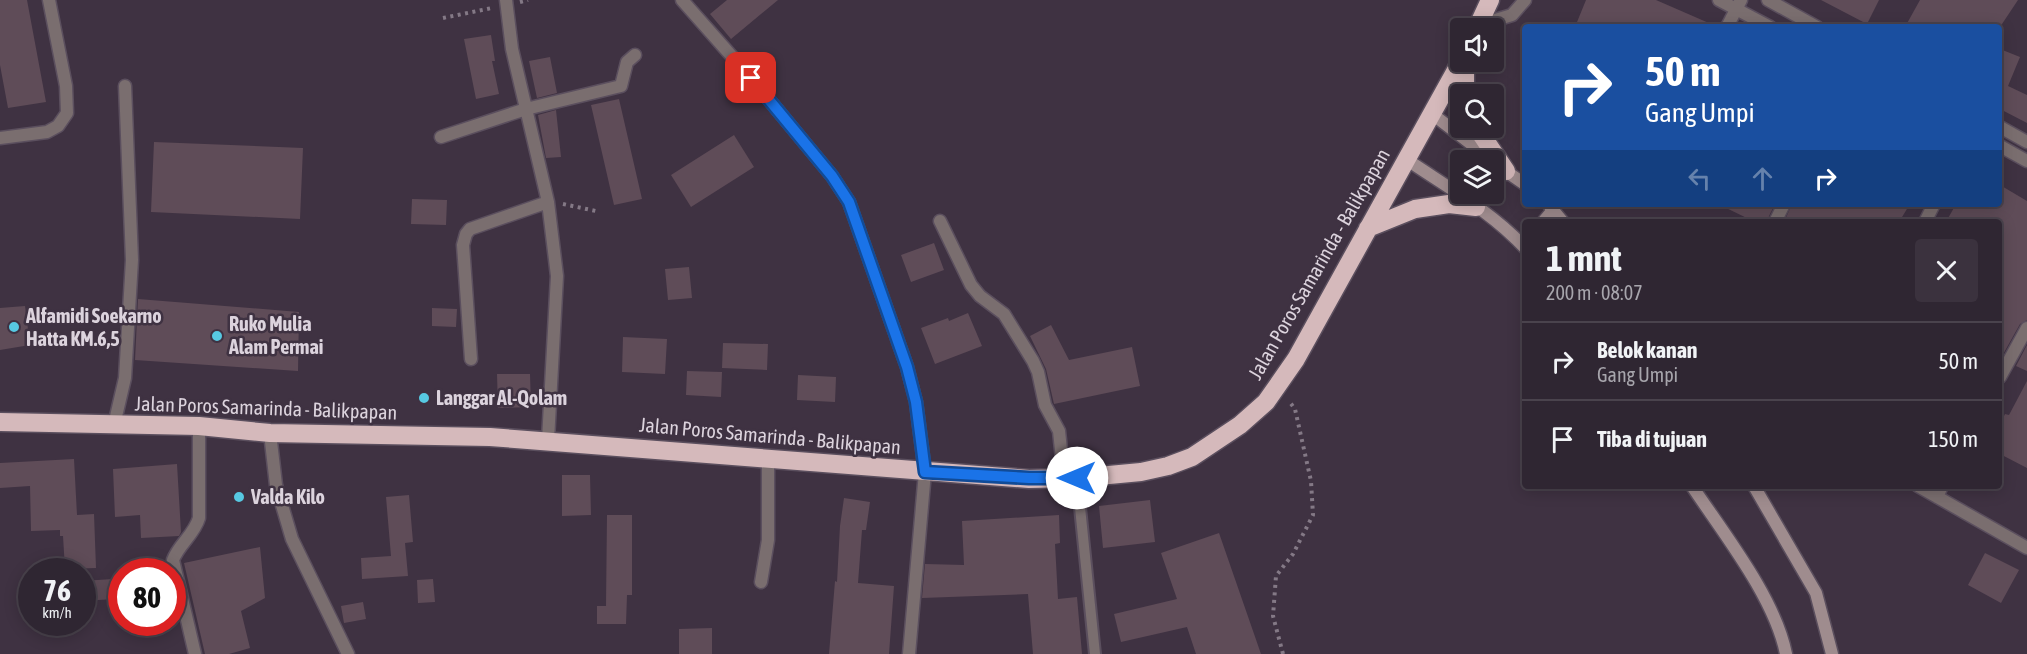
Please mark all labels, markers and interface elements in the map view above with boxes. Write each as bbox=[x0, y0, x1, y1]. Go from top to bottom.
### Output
map controls bbox=[1450, 18, 1504, 204]
button: sound bbox=[1450, 18, 1504, 72]
text: 50 m bbox=[1645, 47, 1720, 95]
icon: right bbox=[1546, 48, 1624, 126]
pin bbox=[725, 52, 776, 103]
icon: arrive bbox=[734, 61, 767, 94]
button: search bbox=[1450, 84, 1504, 138]
text: Gang Umpi bbox=[1645, 97, 1755, 128]
street label: Jalan Poros Samarinda - Balikpapan bbox=[1243, 144, 1394, 383]
button: layers bbox=[1450, 150, 1504, 204]
icon: left bbox=[1683, 162, 1716, 195]
icon: ahead bbox=[1746, 162, 1779, 195]
icon: right bbox=[1809, 162, 1842, 195]
text: 1 mnt bbox=[1546, 237, 1622, 279]
button: close bbox=[1915, 239, 1978, 302]
text: 200 m · 08:07 bbox=[1546, 281, 1643, 304]
place label: Alfamidi Soekarno Hatta KM.6,5 bbox=[25, 304, 162, 350]
place label: Ruko Mulia Alam Permai bbox=[228, 312, 323, 358]
marker: Alfamidi Soekarno Hatta KM.6,5 bbox=[7, 320, 21, 334]
marker: Ruko Mulia Alam Permai bbox=[210, 329, 224, 343]
text: Belok kanan bbox=[1597, 337, 1698, 363]
icon: right bbox=[1546, 345, 1579, 378]
text: 50 m bbox=[1938, 348, 1978, 374]
text: Gang Umpi bbox=[1597, 363, 1678, 386]
place label: Langgar Al-Qolam bbox=[436, 386, 567, 409]
street label: Jalan Poros Samarinda - Balikpapan bbox=[134, 391, 398, 424]
marker: Langgar Al-Qolam bbox=[417, 391, 431, 405]
street label: Jalan Poros Samarinda - Balikpapan bbox=[638, 413, 902, 458]
icon: arrive bbox=[1546, 423, 1579, 456]
text: Tiba di tujuan bbox=[1597, 426, 1707, 452]
text: 150 m bbox=[1928, 426, 1978, 452]
position arrow bbox=[1045, 446, 1109, 510]
place label: Valda Kilo bbox=[250, 485, 325, 508]
marker: Valda Kilo bbox=[232, 490, 246, 504]
speed limit sign: 80 bbox=[108, 558, 186, 636]
text: 76 bbox=[43, 573, 71, 607]
text: km/h bbox=[42, 604, 72, 621]

